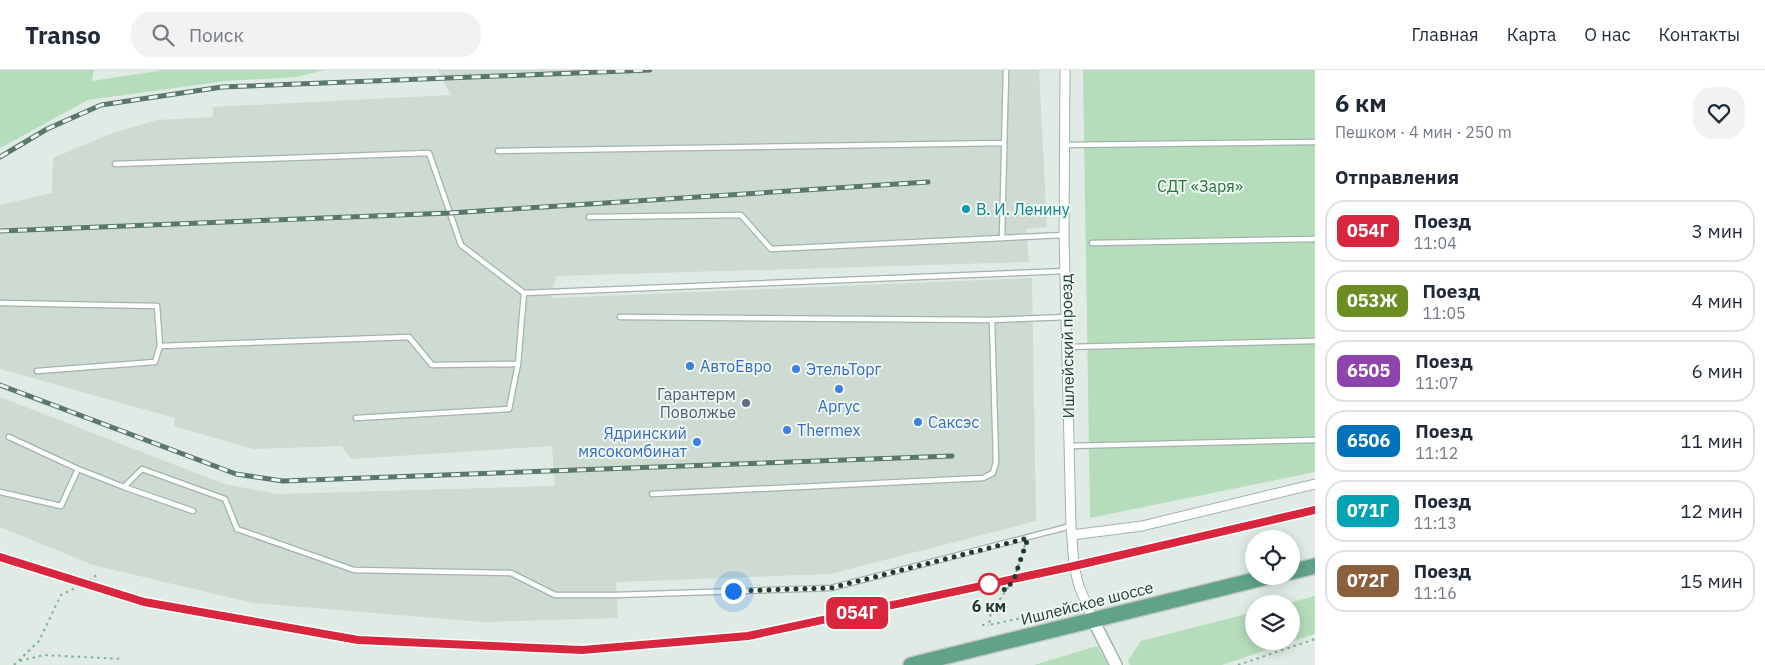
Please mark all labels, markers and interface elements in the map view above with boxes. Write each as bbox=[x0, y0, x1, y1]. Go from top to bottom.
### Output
search box bbox=[131, 12, 481, 57]
text: Transo bbox=[25, 19, 101, 51]
icon: search bbox=[149, 21, 177, 49]
text: Поиск bbox=[189, 23, 244, 47]
text: Главная bbox=[1411, 23, 1479, 46]
text: Карта bbox=[1507, 23, 1556, 46]
text: О нас bbox=[1584, 23, 1631, 46]
text: Контакты bbox=[1659, 23, 1740, 46]
text: 6 км bbox=[1335, 87, 1387, 119]
button: heart bbox=[1693, 87, 1745, 139]
text: Пешком · 4 мин · 250 m bbox=[1335, 122, 1512, 142]
text: Отправления bbox=[1335, 165, 1459, 189]
park label: СДТ «Заря» bbox=[1157, 176, 1243, 196]
place label: В. И. Ленину bbox=[976, 199, 1070, 219]
marker: В. И. Ленину bbox=[960, 203, 972, 215]
text: Поезд bbox=[1414, 209, 1471, 233]
text: 054Г bbox=[1347, 219, 1389, 242]
text: 3 мин bbox=[1692, 219, 1743, 243]
text: 11:04 bbox=[1414, 233, 1457, 253]
street label: Ишлейский проезд bbox=[1056, 273, 1078, 418]
text: Поезд bbox=[1423, 279, 1480, 303]
text: 053Ж bbox=[1347, 289, 1398, 312]
text: 4 мин bbox=[1692, 289, 1743, 313]
text: 11:05 bbox=[1423, 303, 1466, 323]
text: Поезд bbox=[1415, 349, 1473, 373]
place label: АвтоЕвро bbox=[700, 356, 772, 376]
place label: ЭтельТорг bbox=[806, 359, 882, 379]
text: 6505 bbox=[1347, 359, 1390, 382]
text: 6 мин bbox=[1692, 359, 1743, 383]
marker: АвтоЕвро bbox=[684, 360, 696, 372]
marker: ЭтельТорг bbox=[790, 363, 802, 375]
text: 11:07 bbox=[1415, 373, 1458, 393]
marker: Аргус bbox=[833, 383, 845, 395]
place label: Гарантерм Поволжье bbox=[657, 384, 736, 422]
place label: Аргус bbox=[818, 396, 860, 416]
marker: Гарантерм Поволжье bbox=[740, 397, 752, 409]
place label: Саксэс bbox=[928, 412, 979, 432]
marker: Саксэс bbox=[912, 416, 924, 428]
text: Поезд bbox=[1415, 419, 1473, 443]
place label: Thermex bbox=[797, 420, 861, 440]
place label: Ядринский мясокомбинат bbox=[578, 423, 687, 461]
marker: Thermex bbox=[781, 424, 793, 436]
text: 6506 bbox=[1347, 429, 1390, 452]
text: 11 мин bbox=[1680, 429, 1743, 453]
marker: Ядринский мясокомбинат bbox=[691, 436, 703, 448]
text: 11:12 bbox=[1415, 443, 1458, 463]
text: Поезд bbox=[1414, 489, 1471, 513]
text: 071Г bbox=[1347, 499, 1389, 522]
text: 12 мин bbox=[1680, 499, 1743, 523]
text: 11:13 bbox=[1414, 513, 1457, 533]
map controls bbox=[1245, 530, 1300, 650]
button: locate bbox=[1245, 530, 1300, 585]
text: Поезд bbox=[1414, 559, 1471, 583]
text: 072Г bbox=[1347, 569, 1389, 592]
text: 15 мин bbox=[1680, 569, 1743, 593]
marker: 6 км bbox=[978, 573, 1000, 595]
street label: Ишлейское шоссе bbox=[1019, 577, 1156, 629]
your location bbox=[721, 579, 746, 604]
text: 11:16 bbox=[1414, 583, 1457, 603]
button: layers bbox=[1245, 595, 1300, 650]
place label: 6 км bbox=[972, 596, 1006, 616]
line badge: 054Г bbox=[822, 597, 892, 629]
text: 054Г bbox=[836, 601, 878, 624]

